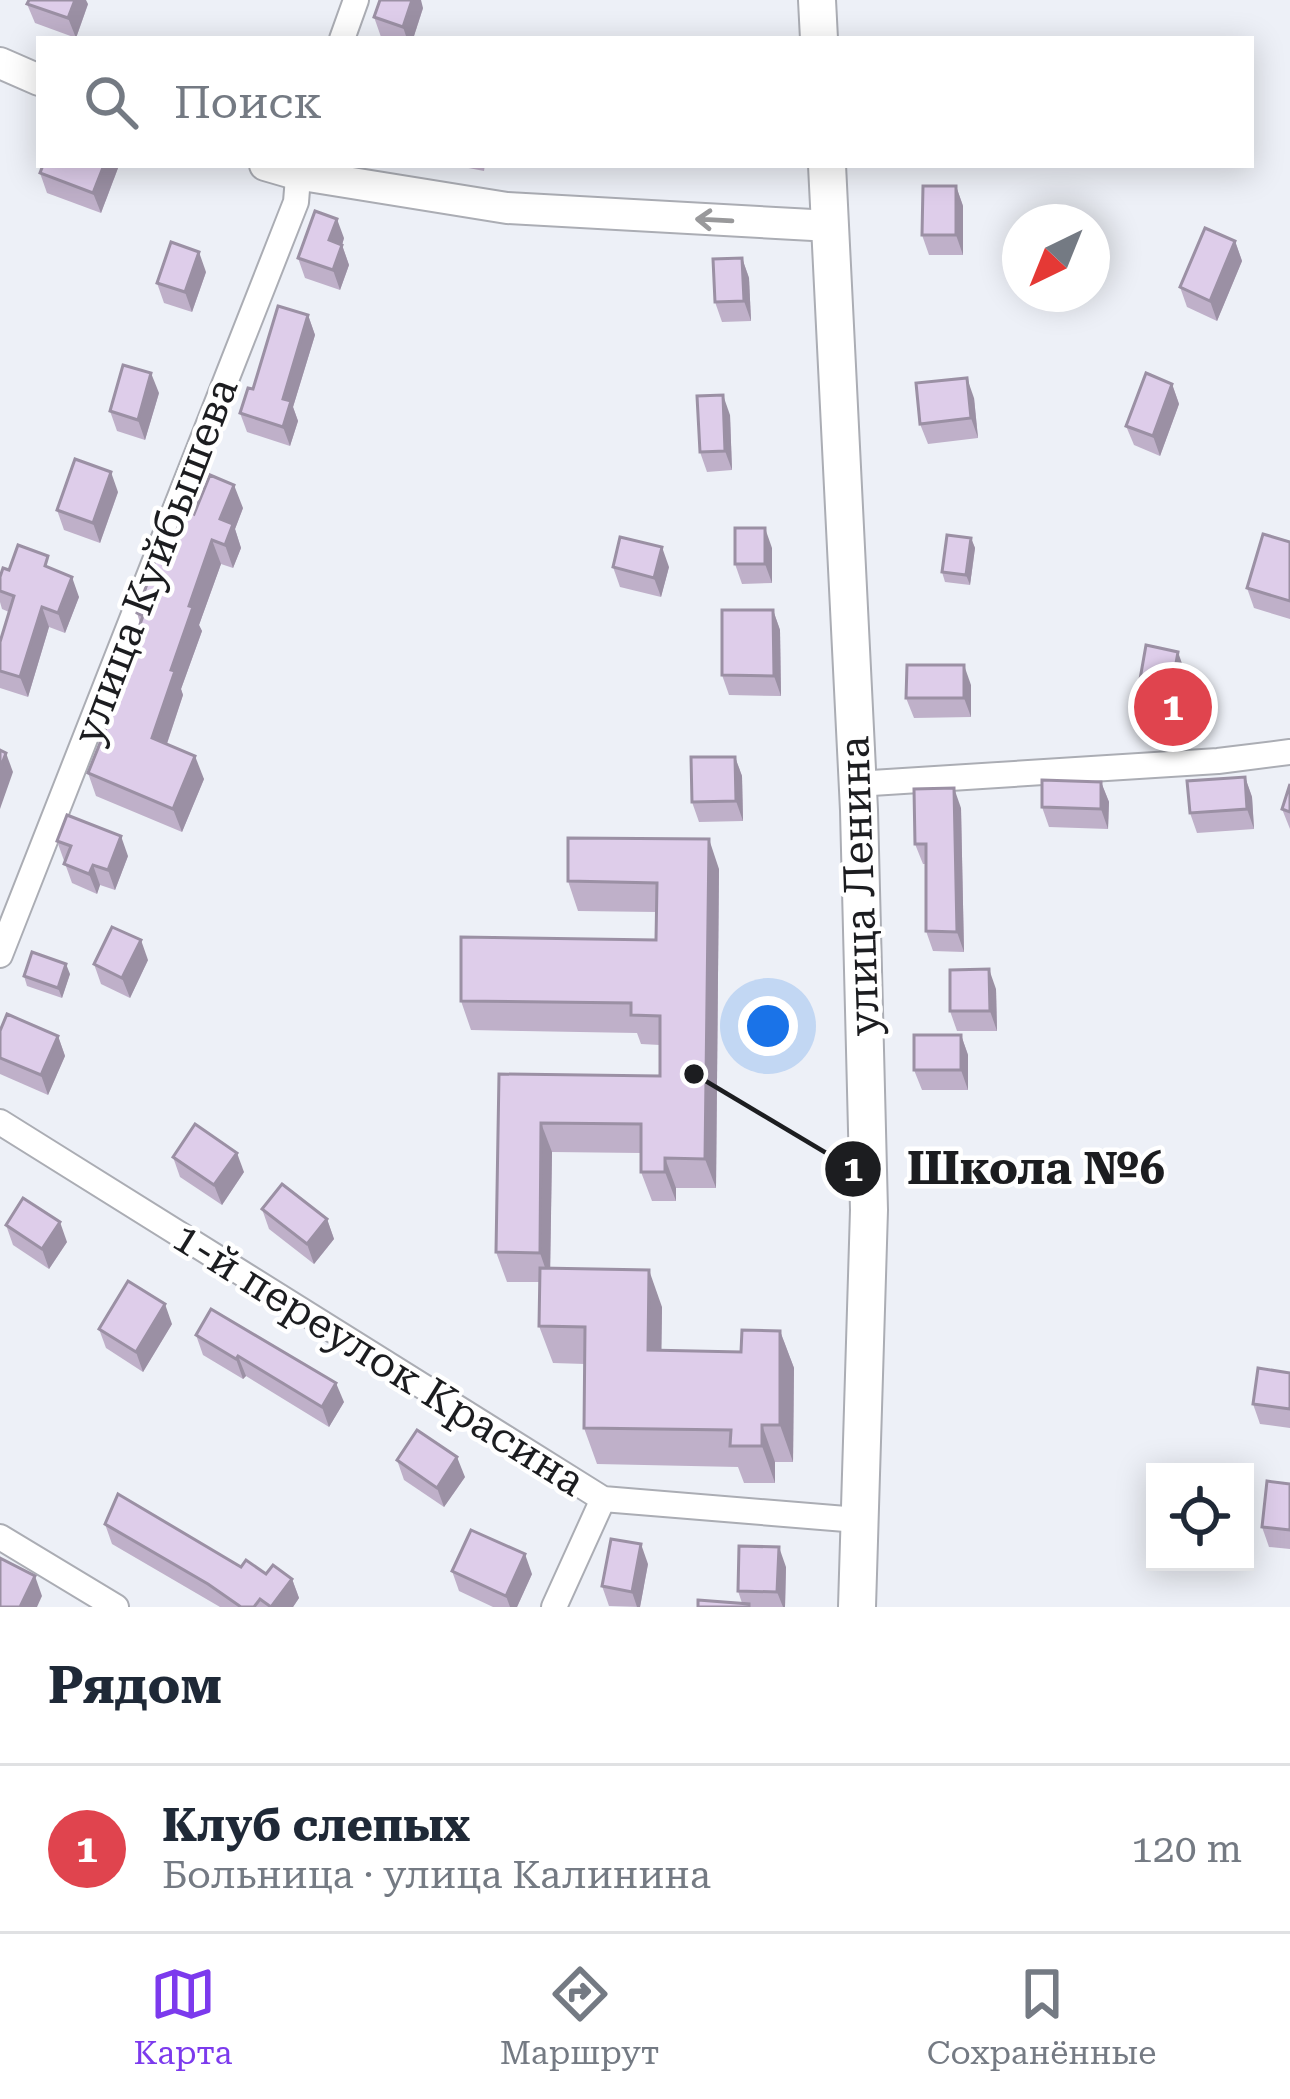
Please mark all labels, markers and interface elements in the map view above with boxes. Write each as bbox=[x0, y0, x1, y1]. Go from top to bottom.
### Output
search box bbox=[36, 36, 1254, 168]
icon: search bbox=[78, 69, 144, 135]
text: Поиск bbox=[174, 76, 322, 129]
north arrow bbox=[1002, 204, 1110, 312]
one-way arrow bbox=[695, 208, 734, 231]
street label: улица Куйбышева bbox=[63, 371, 247, 751]
pin: 1 bbox=[1134, 662, 1212, 752]
street label: улица Ленина bbox=[829, 735, 889, 1037]
your location bbox=[738, 996, 798, 1056]
callout: Школа №6 bbox=[823, 1128, 1189, 1209]
text: Школа №6 bbox=[907, 1142, 1165, 1195]
text: 1 bbox=[843, 1148, 863, 1190]
street label: 1-й переулок Красина bbox=[164, 1212, 594, 1506]
map controls bbox=[1146, 1463, 1254, 1571]
button: locate bbox=[1146, 1463, 1254, 1571]
text: Рядом bbox=[48, 1656, 222, 1715]
text: Клуб слепых bbox=[162, 1799, 470, 1852]
text: 1 bbox=[76, 1826, 98, 1872]
text: 120 m bbox=[1131, 1826, 1242, 1872]
text: Больница · улица Калинина bbox=[162, 1852, 711, 1898]
tab: Карта bbox=[134, 1961, 232, 2072]
tab: Маршрут bbox=[500, 1961, 659, 2072]
tab: Сохранённые bbox=[927, 1961, 1156, 2072]

